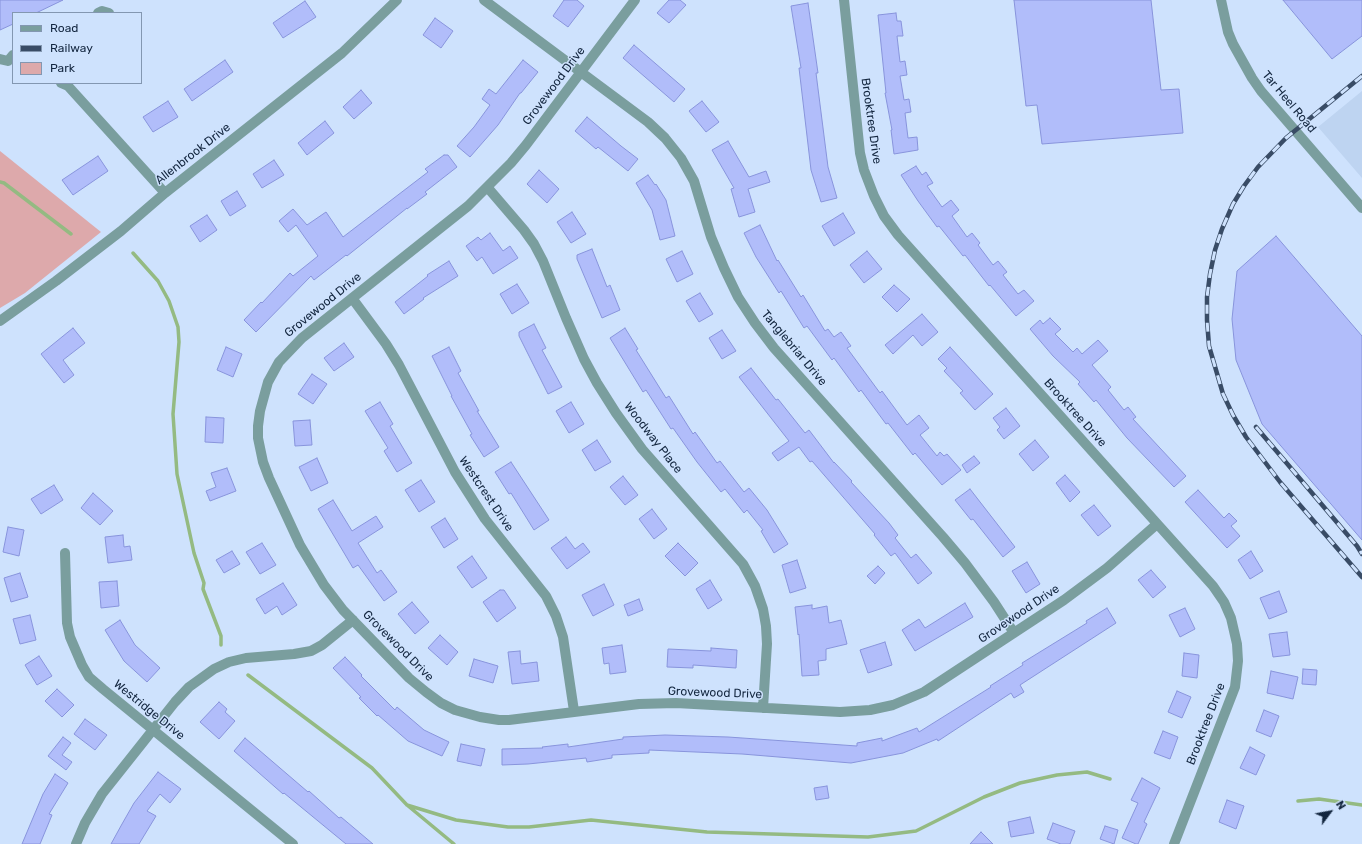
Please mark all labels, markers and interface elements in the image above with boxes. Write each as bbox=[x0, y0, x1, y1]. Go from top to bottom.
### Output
legend bbox=[12, 12, 142, 84]
text: Road bbox=[50, 21, 78, 35]
text: Railway bbox=[50, 41, 93, 55]
street label: Grovewood Drive bbox=[520, 44, 588, 128]
text: Park bbox=[50, 61, 75, 75]
street label: Tar Heel Road bbox=[1259, 68, 1319, 136]
street label: Brooktree Drive bbox=[858, 77, 884, 165]
street label: Allenbrook Drive bbox=[153, 120, 233, 188]
street label: Grovewood Drive bbox=[282, 270, 364, 340]
street label: Tanglebriar Drive bbox=[758, 307, 830, 389]
street label: Brooktree Drive bbox=[1041, 376, 1109, 450]
street label: Woodway Place bbox=[621, 400, 685, 476]
street label: Westcrest Drive bbox=[456, 454, 516, 534]
street label: Grovewood Drive bbox=[976, 582, 1062, 646]
street label: Grovewood Drive bbox=[360, 608, 436, 684]
street label: Westridge Drive bbox=[111, 677, 187, 743]
street label: Brooktree Drive bbox=[1184, 681, 1228, 767]
street label: Grovewood Drive bbox=[668, 684, 762, 702]
north arrow bbox=[1310, 792, 1350, 832]
text: N bbox=[1333, 799, 1348, 812]

